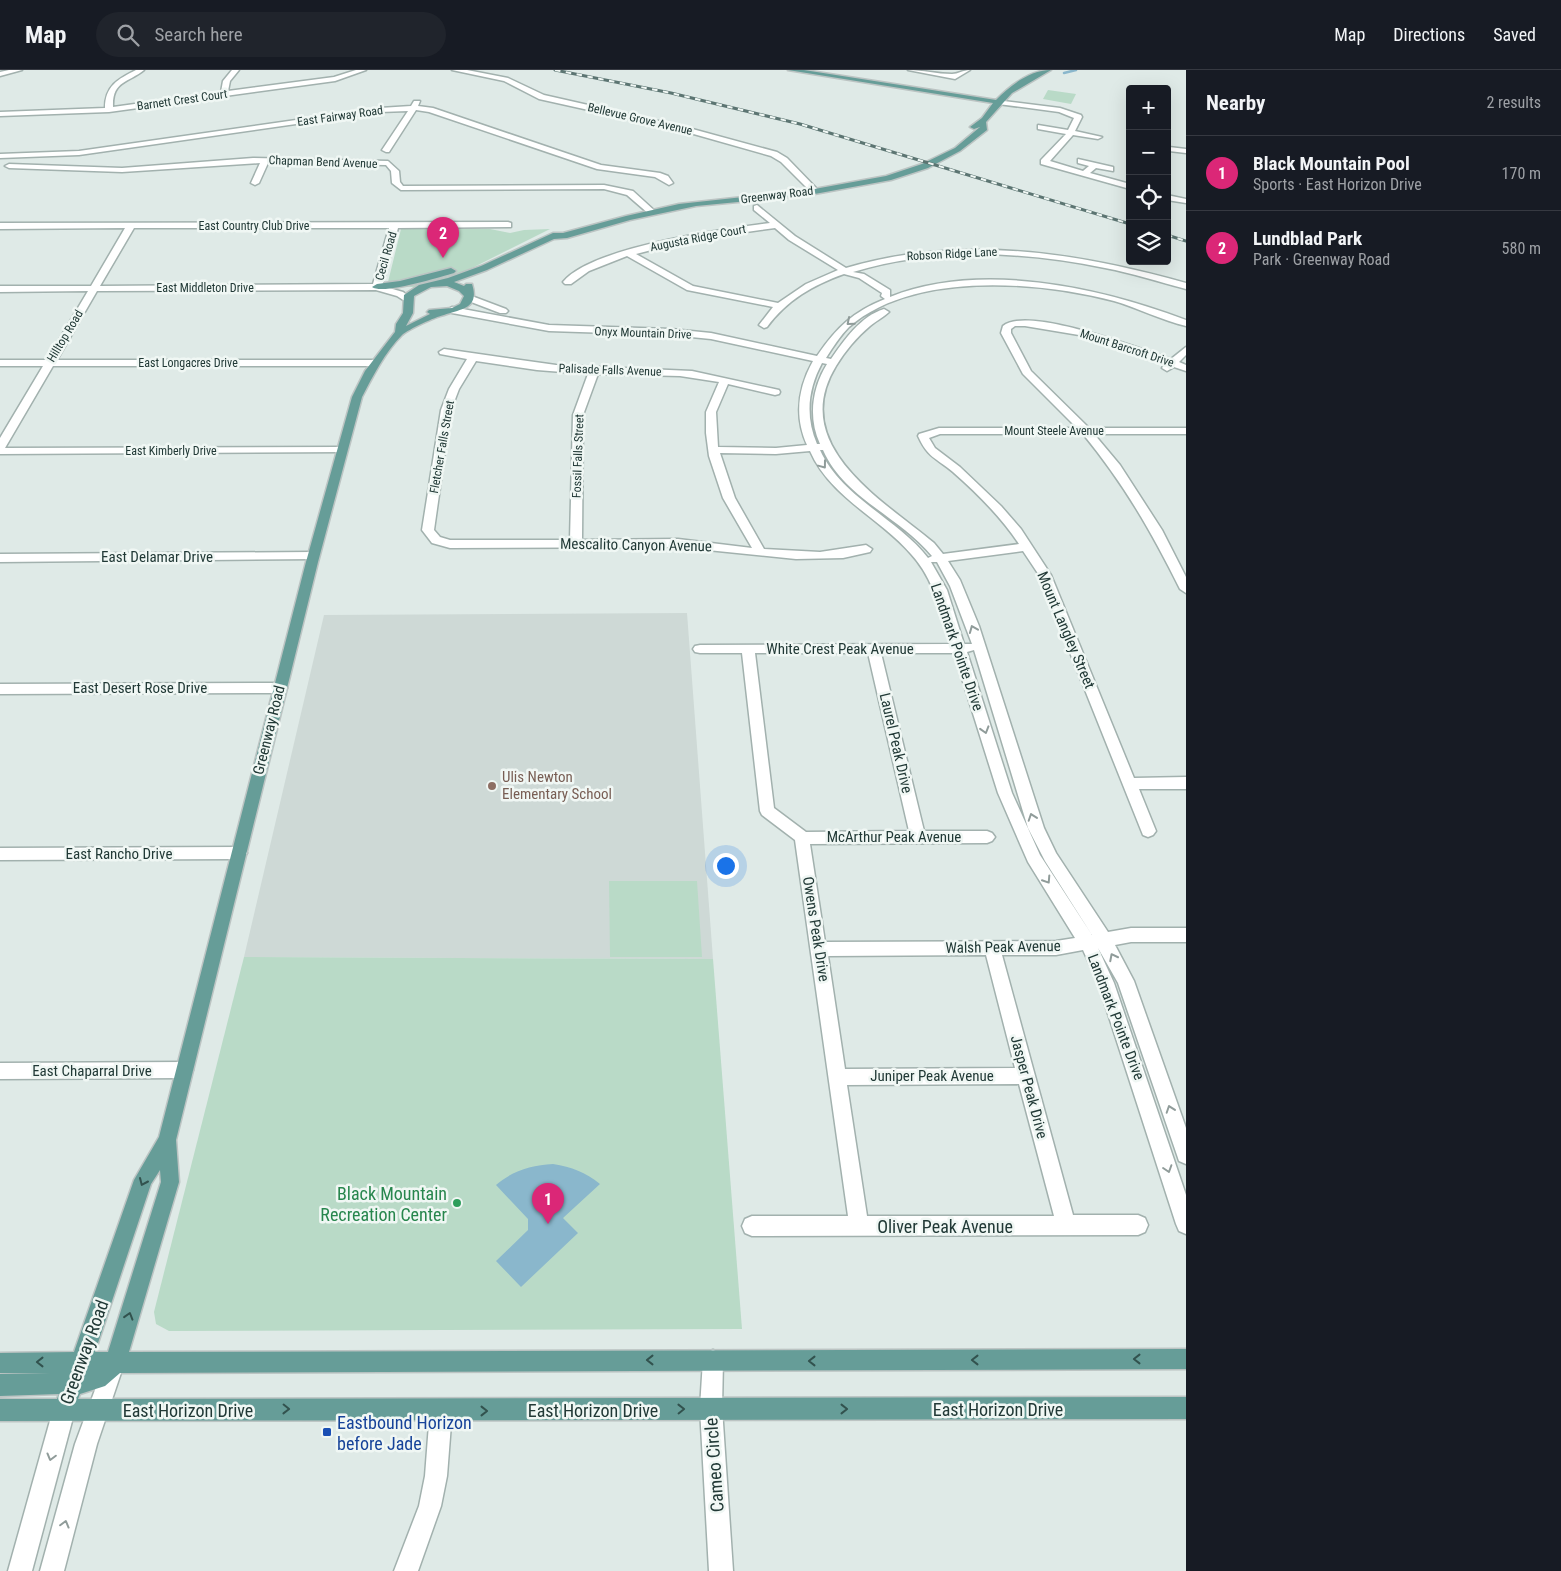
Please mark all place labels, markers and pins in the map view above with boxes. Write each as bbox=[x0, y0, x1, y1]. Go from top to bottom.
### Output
pin: 2 bbox=[427, 217, 459, 258]
place label: Ulis Newton Elementary School bbox=[502, 768, 612, 803]
marker: Ulis Newton Elementary School bbox=[486, 780, 498, 792]
place label: Black Mountain Recreation Center bbox=[320, 1183, 448, 1225]
pin: 1 bbox=[532, 1183, 564, 1224]
marker: Black Mountain Recreation Center bbox=[451, 1197, 463, 1209]
place label: Eastbound Horizon before Jade bbox=[337, 1412, 472, 1454]
marker: Eastbound Horizon before Jade bbox=[321, 1426, 333, 1438]

